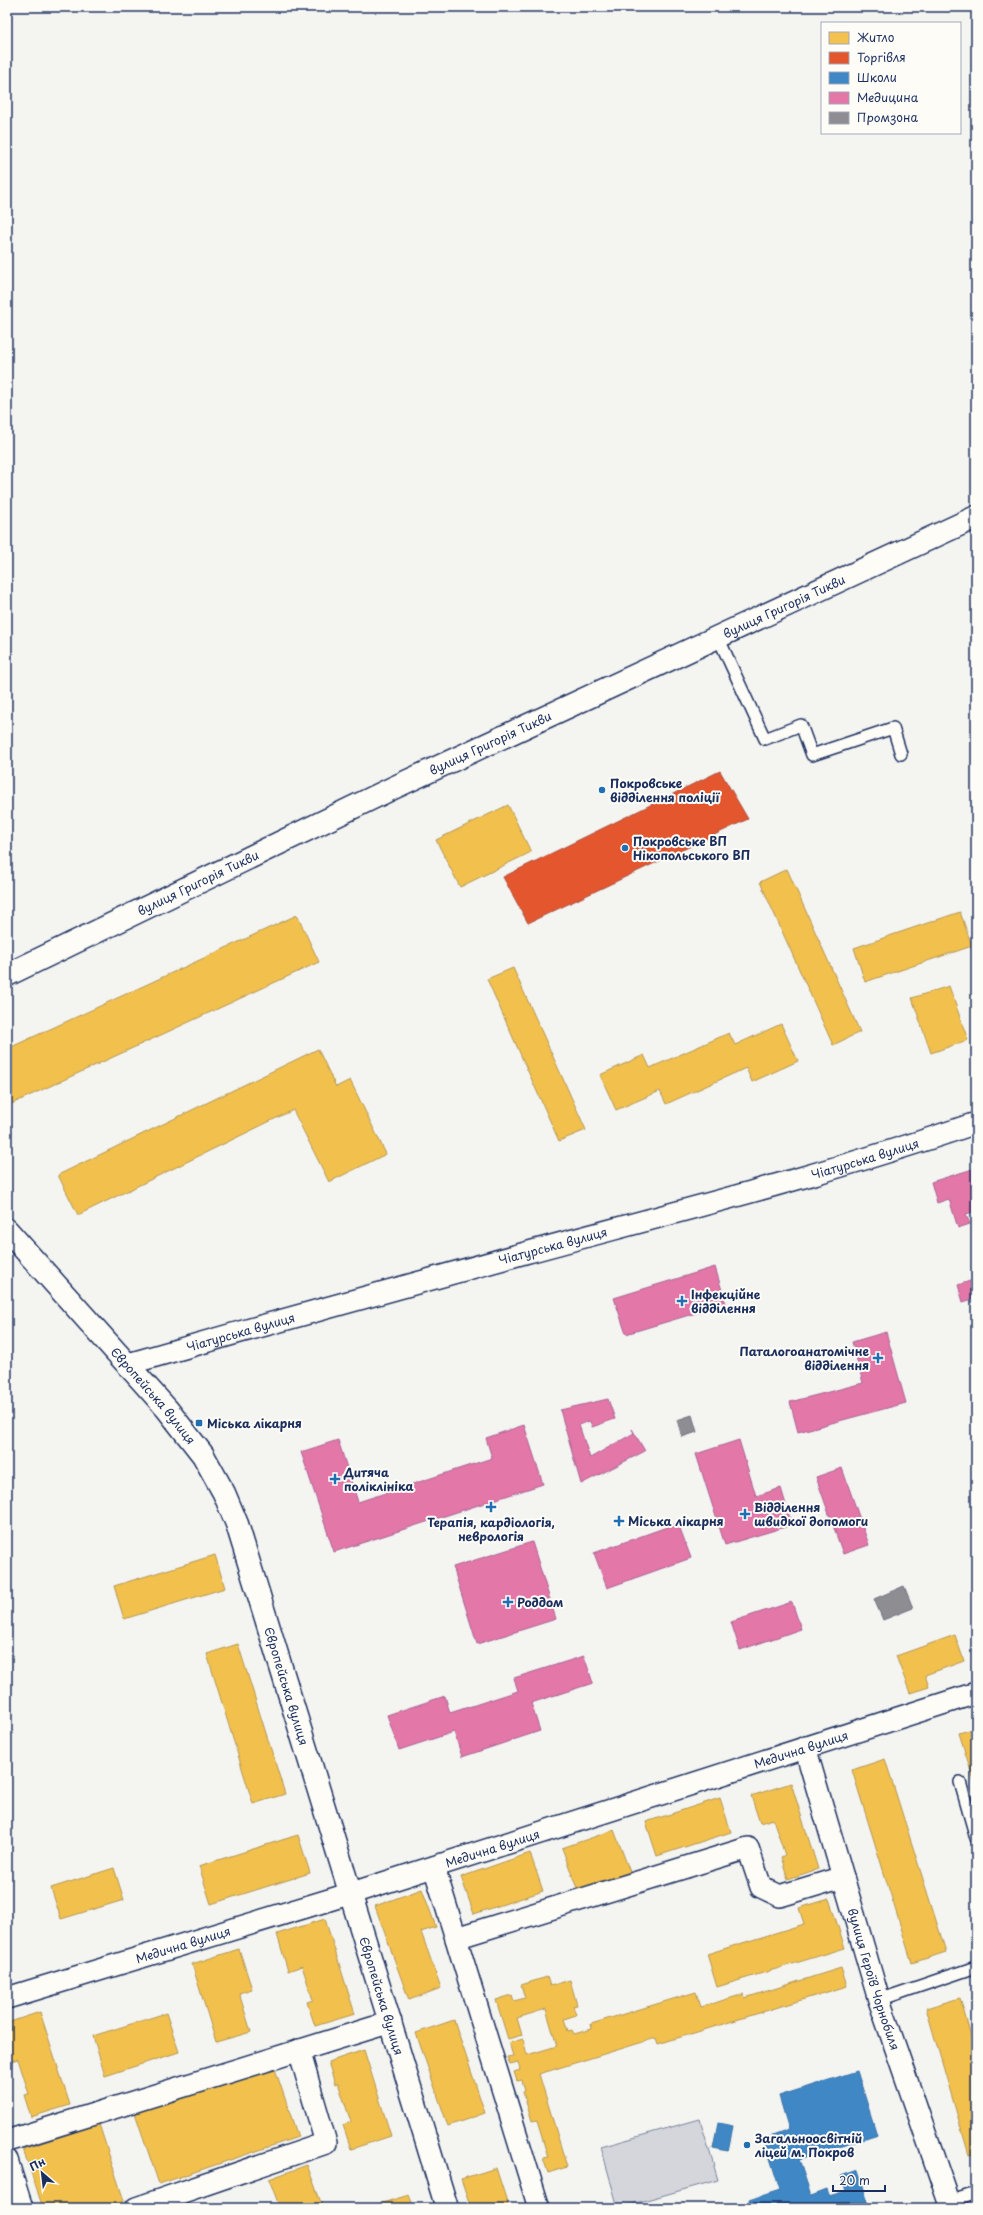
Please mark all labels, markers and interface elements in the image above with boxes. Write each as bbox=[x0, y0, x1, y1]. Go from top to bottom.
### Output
legend bbox=[821, 22, 961, 134]
text: Житло bbox=[857, 28, 895, 46]
text: Торгівля bbox=[857, 48, 906, 66]
text: Школи bbox=[857, 68, 897, 86]
text: Медицина bbox=[857, 88, 919, 106]
text: Промзона bbox=[857, 108, 919, 126]
street label: вулиця Григорія Тикви bbox=[720, 570, 848, 642]
street label: вулиця Григорія Тикви bbox=[426, 707, 554, 779]
place label: Покровське відділення поліції bbox=[610, 774, 721, 806]
marker: Покровське відділення поліції bbox=[597, 785, 607, 795]
place label: Покровське ВП Нікопольського ВП bbox=[633, 832, 750, 864]
marker: Покровське ВП Нікопольського ВП bbox=[620, 843, 630, 853]
street label: вулиця Григорія Тикви bbox=[134, 845, 262, 920]
street label: Чіатурська вулиця bbox=[809, 1134, 921, 1183]
street label: Чіатурська вулиця bbox=[496, 1222, 609, 1269]
place label: Інфекційне відділення bbox=[691, 1285, 761, 1317]
marker: Інфекційне відділення bbox=[676, 1295, 688, 1307]
street label: Чіатурська вулиця bbox=[184, 1308, 297, 1356]
place label: Паталогоанатомічне відділення bbox=[739, 1342, 869, 1374]
street label: Європейська вулиця bbox=[107, 1343, 200, 1448]
marker: Паталогоанатомічне відділення bbox=[872, 1352, 884, 1364]
place label: Міська лікарня bbox=[207, 1414, 302, 1432]
marker: Міська лікарня bbox=[194, 1418, 204, 1428]
place label: Дитяча поліклініка bbox=[343, 1463, 414, 1495]
marker: Дитяча поліклініка bbox=[329, 1473, 341, 1485]
place label: Відділення швидкої допомоги bbox=[754, 1498, 868, 1530]
marker: Терапія, кардіологія, неврологія bbox=[485, 1501, 497, 1513]
marker: Відділення швидкої допомоги bbox=[739, 1508, 751, 1520]
place label: Мiська лiкарня bbox=[628, 1512, 724, 1530]
place label: Терапія, кардіологія, неврологія bbox=[427, 1513, 555, 1545]
marker: Мiська лiкарня bbox=[613, 1515, 625, 1527]
place label: Роддом bbox=[517, 1593, 563, 1611]
marker: Роддом bbox=[502, 1596, 514, 1608]
street label: Європейська вулиця bbox=[260, 1625, 313, 1747]
street label: Медична вулиця bbox=[751, 1726, 850, 1773]
street label: Медична вулиця bbox=[443, 1824, 542, 1872]
street label: вулиця Героїв Чорнобиля bbox=[844, 1906, 905, 2052]
street label: Медична вулиця bbox=[133, 1922, 233, 1967]
street label: Європейська вулиця bbox=[355, 1934, 408, 2057]
place label: Загальноосвітній ліцей м. Покров bbox=[754, 2129, 862, 2161]
marker: Загальноосвітній ліцей м. Покров bbox=[742, 2140, 752, 2150]
text: Пн bbox=[26, 2152, 48, 2175]
north arrow bbox=[22, 2153, 62, 2193]
scale bar bbox=[833, 2167, 885, 2193]
text: 20 m bbox=[839, 2171, 870, 2189]

